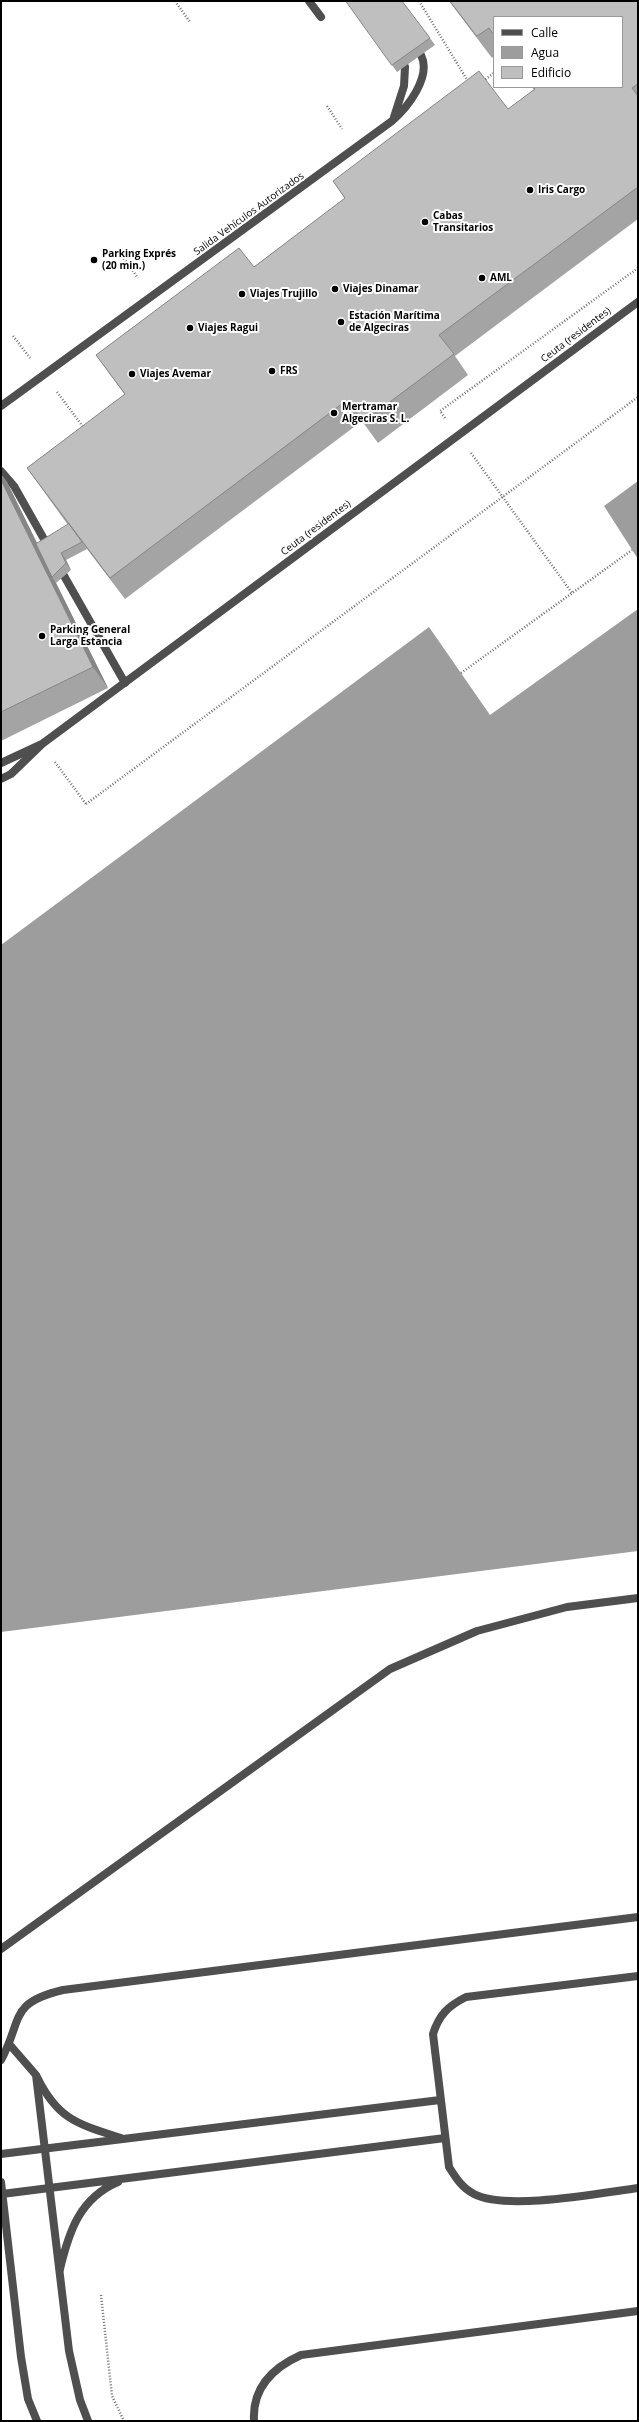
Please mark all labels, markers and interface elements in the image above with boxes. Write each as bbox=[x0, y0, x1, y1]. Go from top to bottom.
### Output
legend bbox=[493, 16, 623, 88]
text: Calle bbox=[531, 24, 558, 41]
text: Agua bbox=[531, 44, 559, 61]
text: Edificio bbox=[531, 64, 571, 81]
street label: Salida Vehículos Autorizados bbox=[192, 170, 306, 258]
place label: Iris Cargo bbox=[538, 184, 585, 196]
marker: Iris Cargo bbox=[525, 185, 535, 195]
place label: Cabas Transitarios bbox=[433, 210, 493, 234]
marker: Cabas Transitarios bbox=[420, 217, 430, 227]
place label: Parking Exprés (20 min.) bbox=[102, 248, 176, 272]
marker: Parking Exprés (20 min.) bbox=[89, 255, 99, 265]
place label: AML bbox=[490, 272, 512, 284]
marker: AML bbox=[477, 273, 487, 283]
place label: Viajes Dinamar bbox=[343, 283, 419, 295]
marker: Viajes Dinamar bbox=[330, 284, 340, 294]
place label: Viajes Trujillo bbox=[250, 288, 317, 300]
marker: Viajes Trujillo bbox=[237, 289, 247, 299]
street label: Ceuta (residentes) bbox=[539, 305, 613, 365]
place label: Estación Marítima de Algeciras bbox=[349, 310, 440, 334]
marker: Estación Marítima de Algeciras bbox=[336, 317, 346, 327]
place label: Viajes Ragui bbox=[198, 322, 258, 334]
marker: Viajes Ragui bbox=[185, 323, 195, 333]
place label: FRS bbox=[280, 365, 298, 377]
marker: FRS bbox=[267, 366, 277, 376]
place label: Viajes Avemar bbox=[140, 368, 211, 380]
marker: Viajes Avemar bbox=[127, 369, 137, 379]
place label: Mertramar Algeciras S. L. bbox=[342, 401, 409, 424]
marker: Mertramar Algeciras S. L. bbox=[329, 408, 339, 418]
street label: Ceuta (residentes) bbox=[279, 498, 353, 558]
place label: Parking General Larga Estancia bbox=[50, 624, 130, 648]
marker: Parking General Larga Estancia bbox=[37, 631, 47, 641]

